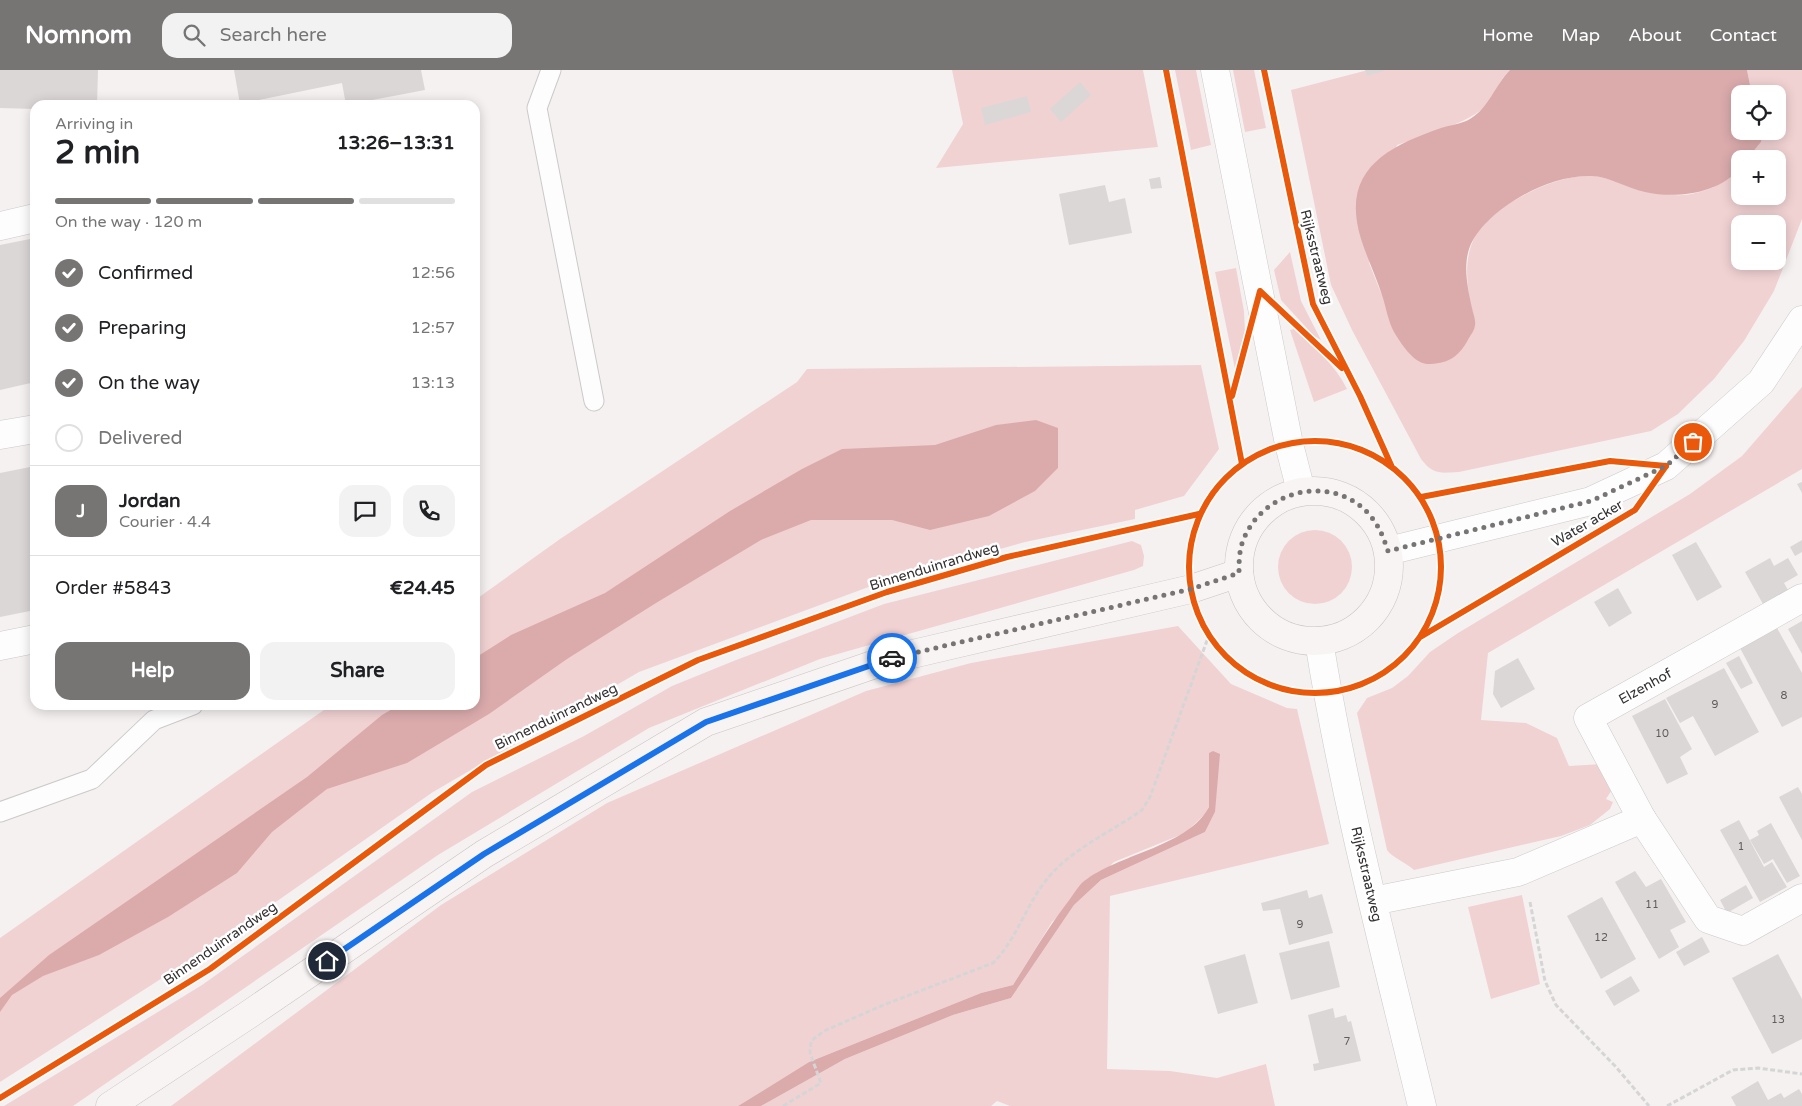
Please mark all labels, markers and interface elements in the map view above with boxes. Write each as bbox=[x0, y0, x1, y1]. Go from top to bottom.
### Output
search box bbox=[162, 13, 512, 58]
text: Nomnom bbox=[25, 21, 132, 50]
icon: search bbox=[180, 21, 208, 49]
text: Search here bbox=[220, 24, 327, 46]
text: Home bbox=[1482, 24, 1533, 46]
text: Map bbox=[1561, 24, 1600, 46]
text: About bbox=[1628, 24, 1682, 46]
text: Contact bbox=[1710, 24, 1777, 46]
map controls bbox=[1731, 85, 1786, 270]
button: locate bbox=[1731, 85, 1786, 140]
text: Arriving in bbox=[55, 114, 133, 134]
text: 13:26–13:31 bbox=[337, 132, 455, 154]
text: 2 min bbox=[55, 134, 140, 172]
button: + bbox=[1731, 150, 1786, 205]
street label: Rijksstraatweg bbox=[1297, 208, 1337, 306]
text: On the way · 120 m bbox=[55, 212, 202, 232]
button: − bbox=[1731, 215, 1786, 270]
icon: check bbox=[55, 259, 83, 287]
text: Confirmed bbox=[98, 262, 193, 284]
text: 12:56 bbox=[411, 263, 455, 283]
icon: check bbox=[55, 314, 83, 342]
text: Preparing bbox=[98, 317, 187, 339]
text: 12:57 bbox=[411, 318, 455, 338]
icon: check bbox=[55, 369, 83, 397]
text: On the way bbox=[98, 372, 200, 394]
text: 13:13 bbox=[411, 373, 455, 393]
pin bbox=[1672, 421, 1714, 463]
text: Delivered bbox=[98, 427, 183, 449]
icon: bag bbox=[1679, 428, 1707, 456]
button: chat bbox=[339, 485, 391, 537]
button: phone bbox=[403, 485, 455, 537]
text: Jordan bbox=[119, 490, 181, 512]
street label: Water acker bbox=[1549, 496, 1627, 551]
text: J bbox=[77, 500, 85, 522]
text: Courier · 4.4 bbox=[119, 512, 211, 532]
street label: Binnenduinrandweg bbox=[867, 539, 1001, 594]
text: Order #5843 bbox=[55, 577, 172, 599]
text: €24.45 bbox=[390, 577, 455, 599]
courier bbox=[867, 633, 917, 683]
button: Help bbox=[55, 642, 250, 700]
button: Share bbox=[260, 642, 455, 700]
icon: car bbox=[878, 644, 906, 672]
street label: Elzenhof bbox=[1616, 665, 1675, 708]
street label: Binnenduinrandweg bbox=[492, 679, 620, 754]
house number: 8 bbox=[1781, 689, 1788, 702]
house number: 9 bbox=[1712, 698, 1719, 711]
house number: 10 bbox=[1655, 727, 1669, 740]
street label: Rijksstraatweg bbox=[1347, 825, 1386, 923]
house number: 1 bbox=[1738, 840, 1744, 853]
street label: Binnenduinrandweg bbox=[160, 898, 280, 989]
house number: 11 bbox=[1645, 898, 1659, 911]
house number: 9 bbox=[1297, 918, 1304, 931]
house number: 12 bbox=[1594, 931, 1608, 944]
pin bbox=[306, 940, 348, 982]
icon: home bbox=[313, 947, 341, 975]
house number: 13 bbox=[1771, 1013, 1785, 1026]
house number: 7 bbox=[1344, 1035, 1351, 1048]

